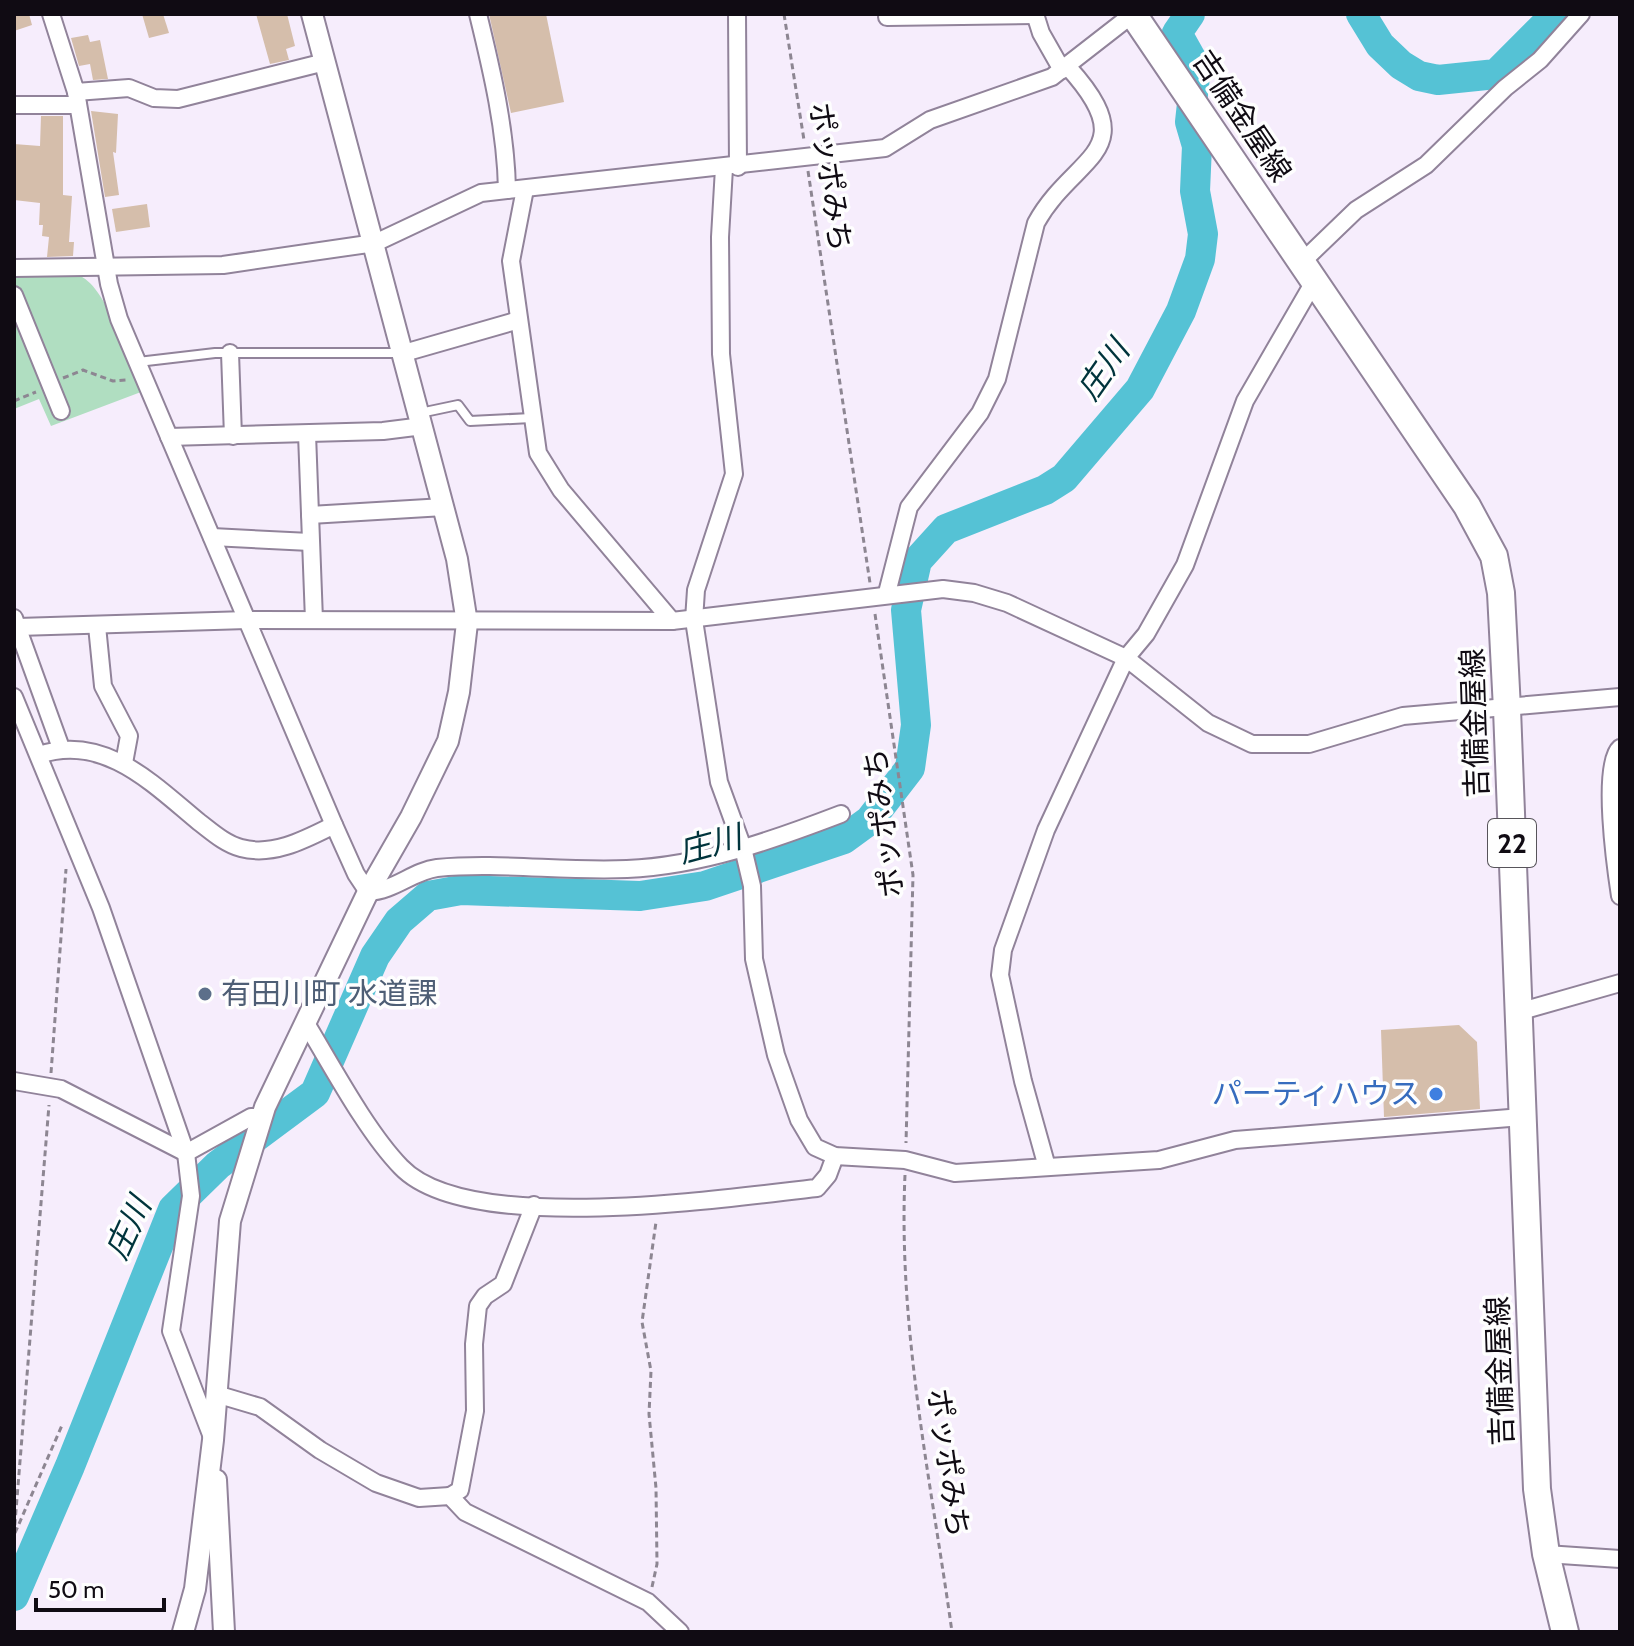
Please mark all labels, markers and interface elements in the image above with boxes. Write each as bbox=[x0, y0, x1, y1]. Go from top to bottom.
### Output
street label: 吉備金屋線 bbox=[1185, 43, 1300, 188]
street label: ポッポみち bbox=[802, 100, 859, 254]
water label: 庄川 bbox=[1068, 330, 1139, 407]
street label: 吉備金屋線 bbox=[1453, 647, 1496, 799]
street label: ポッポみち bbox=[856, 746, 911, 900]
water label: 庄川 bbox=[674, 816, 749, 871]
road number: 22 bbox=[1488, 819, 1536, 867]
place label: 有田川町 水道課 bbox=[221, 975, 438, 1012]
marker: 有田川町 水道課 bbox=[196, 985, 214, 1003]
place label: パーティハウス bbox=[1212, 1075, 1420, 1112]
marker: パーティハウス bbox=[1427, 1085, 1445, 1103]
water label: 庄川 bbox=[96, 1188, 160, 1265]
street label: 吉備金屋線 bbox=[1478, 1295, 1521, 1447]
street label: ポッポみち bbox=[920, 1386, 977, 1540]
scale bar bbox=[36, 1562, 164, 1612]
text: 50 m bbox=[48, 1575, 104, 1604]

